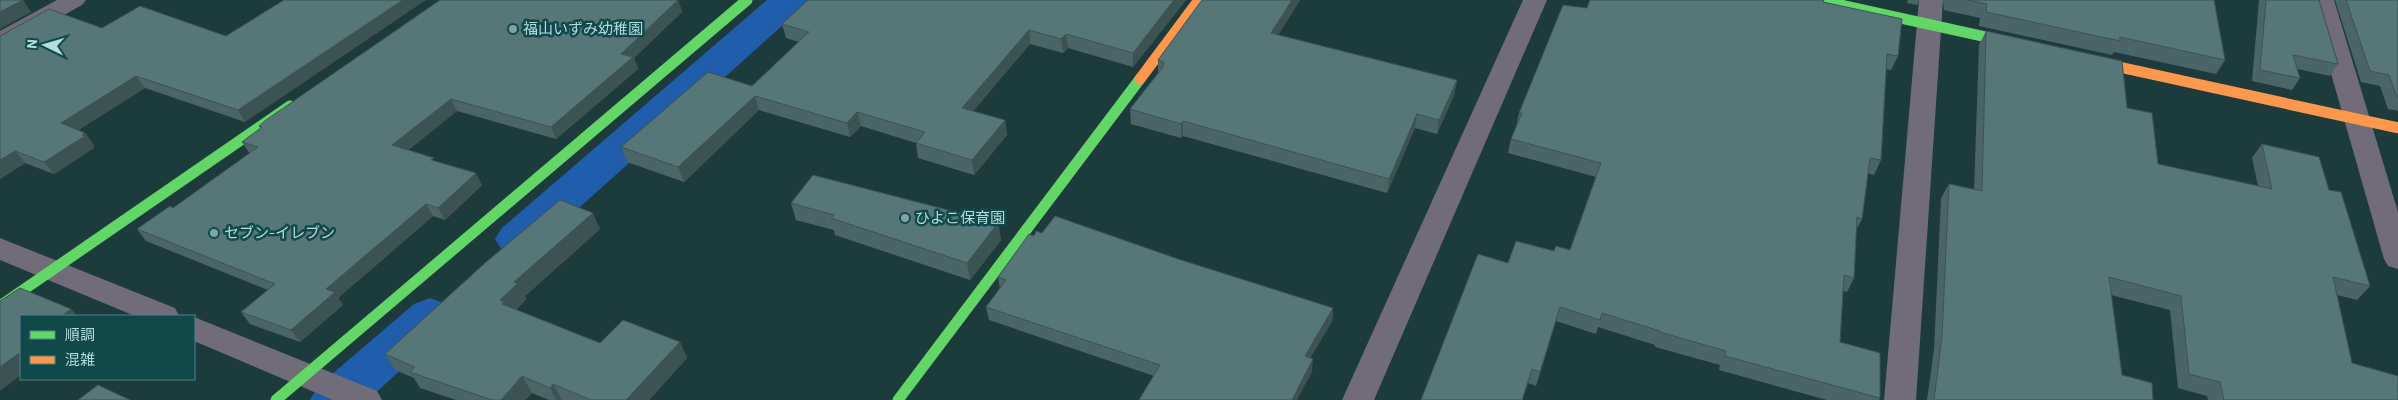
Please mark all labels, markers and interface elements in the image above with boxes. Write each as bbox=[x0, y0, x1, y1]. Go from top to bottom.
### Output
place label: 福山いずみ幼稚園 bbox=[523, 19, 643, 37]
north arrow bbox=[20, 20, 70, 70]
marker: 福山いずみ幼稚園 bbox=[507, 23, 519, 35]
text: N bbox=[23, 38, 40, 49]
place label: ひよこ保育園 bbox=[915, 208, 1005, 226]
marker: ひよこ保育園 bbox=[899, 212, 911, 224]
place label: セブン-イレブン bbox=[224, 223, 335, 241]
marker: セブン-イレブン bbox=[208, 227, 220, 239]
legend bbox=[20, 315, 195, 380]
text: 順調 bbox=[65, 325, 95, 343]
text: 混雑 bbox=[65, 350, 95, 368]

